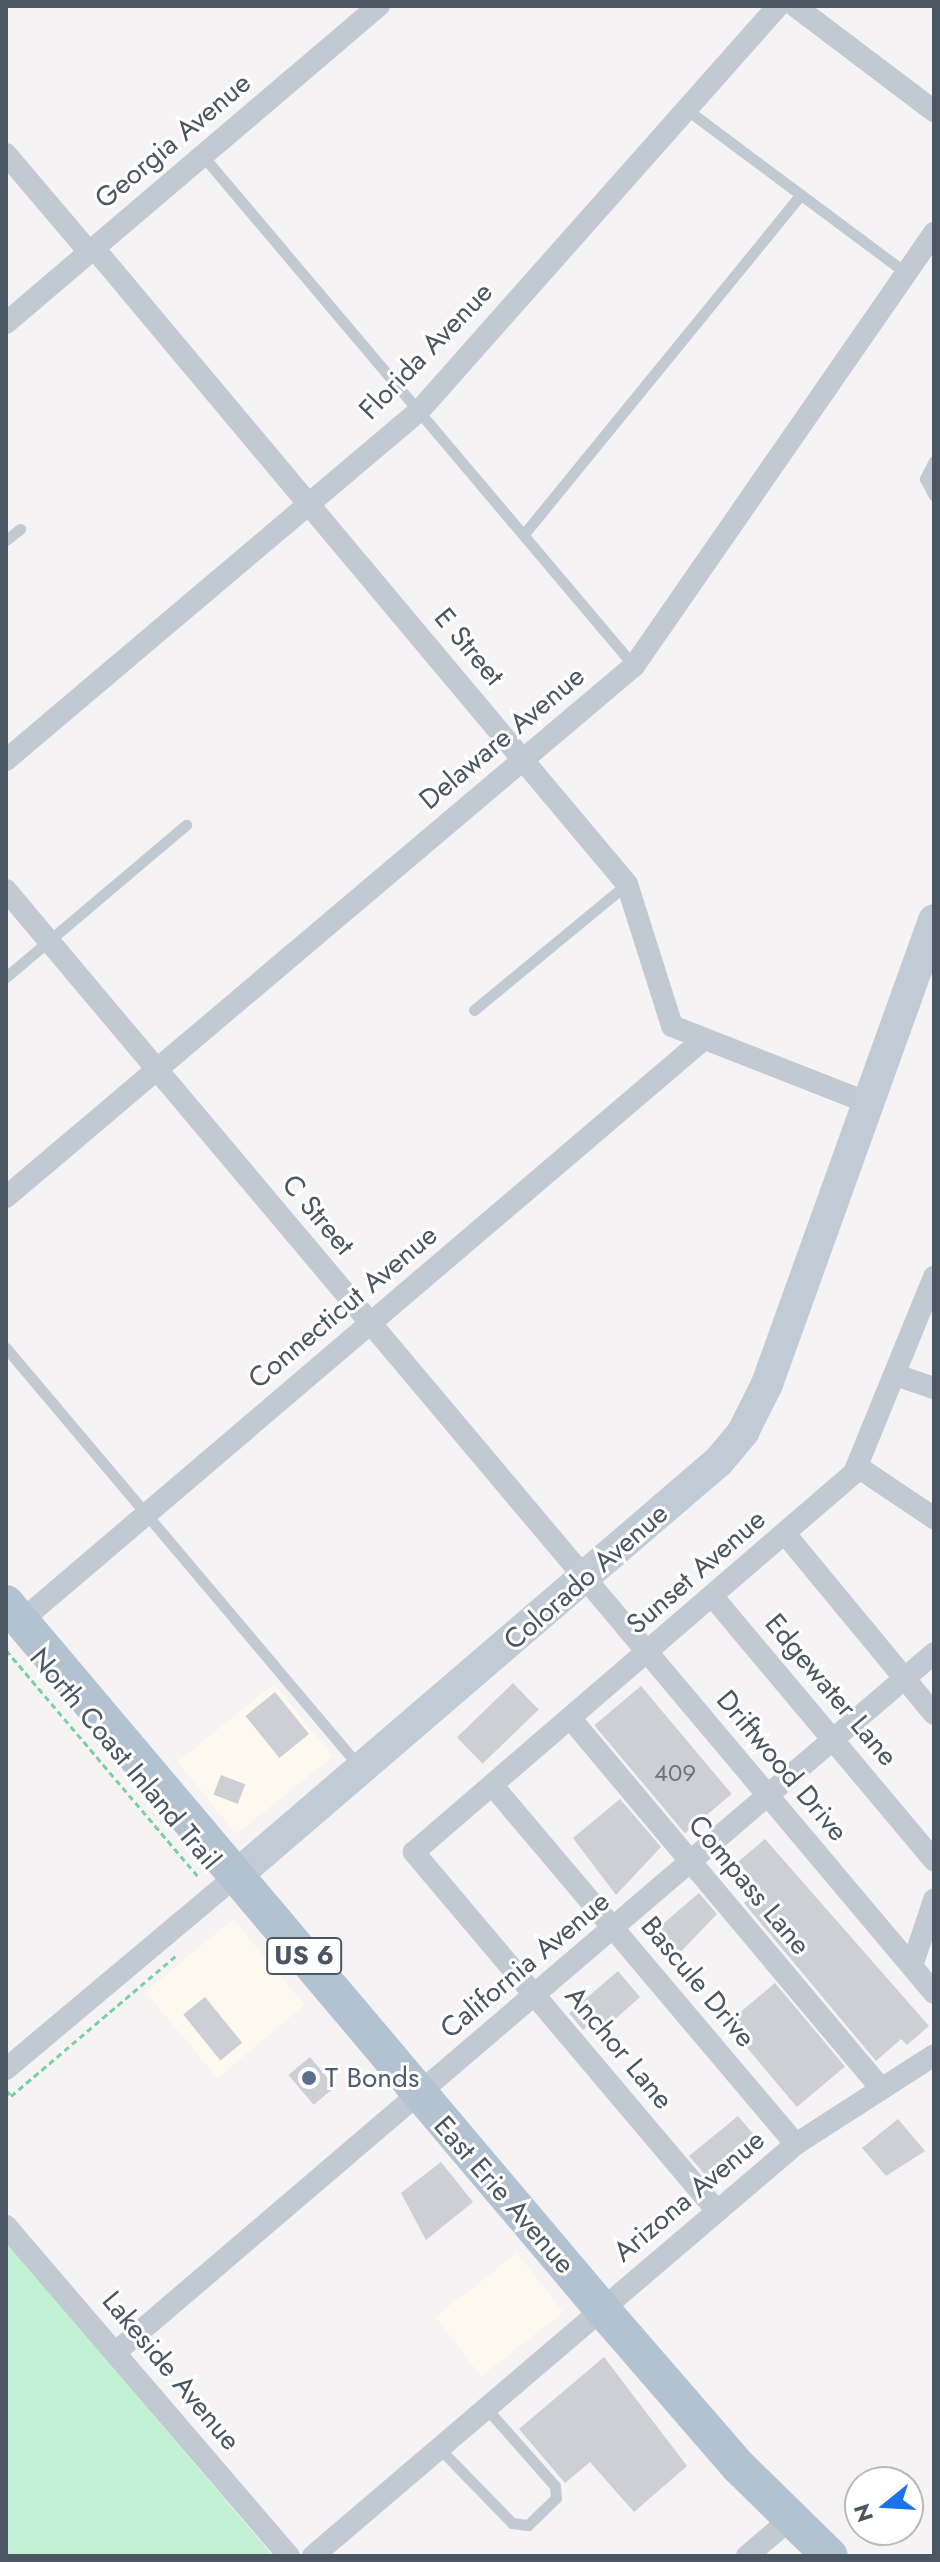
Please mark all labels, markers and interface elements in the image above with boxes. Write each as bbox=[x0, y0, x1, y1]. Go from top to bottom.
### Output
street label: Georgia Avenue bbox=[88, 66, 258, 216]
street label: Florida Avenue bbox=[352, 275, 500, 427]
street label: E Street bbox=[427, 601, 511, 693]
street label: Delaware Avenue bbox=[413, 659, 591, 817]
street label: C Street bbox=[275, 1168, 361, 1262]
street label: Connecticut Avenue bbox=[242, 1218, 444, 1396]
street label: Colorado Avenue bbox=[497, 1497, 675, 1657]
street label: Sunset Avenue bbox=[620, 1503, 772, 1641]
street label: Edgewater Lane bbox=[758, 1607, 904, 1773]
street label: North Coast Inland Trail bbox=[23, 1641, 227, 1877]
street label: Driftwood Drive bbox=[709, 1684, 855, 1848]
house number: 409 bbox=[654, 1759, 696, 1787]
street label: Compass Lane bbox=[681, 1808, 817, 1962]
street label: California Avenue bbox=[434, 1885, 616, 2045]
street label: Bascule Drive bbox=[634, 1910, 762, 2054]
road number: US 6 bbox=[266, 1934, 342, 1978]
street label: Anchor Lane bbox=[558, 1980, 680, 2116]
place label: T Bonds bbox=[325, 2061, 419, 2095]
marker: T Bonds bbox=[300, 2069, 318, 2087]
street label: East Erie Avenue bbox=[427, 2109, 581, 2281]
street label: Arizona Avenue bbox=[607, 2123, 771, 2269]
street label: Lakeside Avenue bbox=[95, 2285, 247, 2457]
north arrow bbox=[844, 2466, 924, 2546]
text: N bbox=[845, 2500, 881, 2526]

